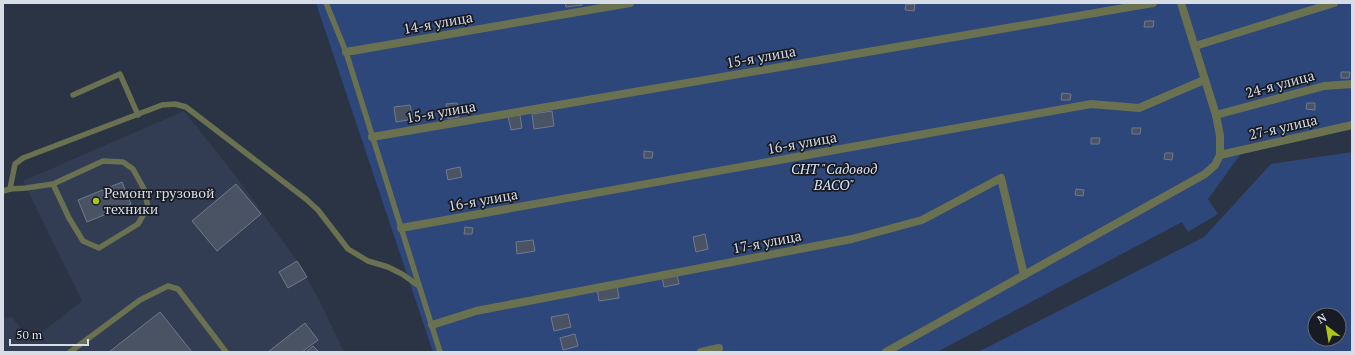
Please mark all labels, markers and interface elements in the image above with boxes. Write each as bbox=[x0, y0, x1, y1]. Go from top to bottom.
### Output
street label: 14-я улица bbox=[402, 7, 474, 38]
street label: 15-я улица bbox=[725, 41, 797, 72]
street label: 24-я улица bbox=[1243, 65, 1316, 102]
street label: 15-я улица bbox=[405, 96, 477, 127]
street label: 27-я улица bbox=[1247, 109, 1319, 144]
street label: 16-я улица bbox=[766, 127, 838, 158]
park label: СНТ "Садовод ВАСО" bbox=[791, 159, 877, 194]
place label: Ремонт грузовой техники bbox=[104, 183, 215, 218]
street label: 16-я улица bbox=[447, 184, 519, 215]
marker: Ремонт грузовой техники bbox=[91, 196, 101, 206]
street label: 17-я улица bbox=[731, 226, 803, 257]
north arrow bbox=[1307, 307, 1347, 347]
text: N bbox=[1315, 310, 1330, 327]
scale bar bbox=[10, 321, 88, 347]
text: 50 m bbox=[16, 327, 43, 342]

